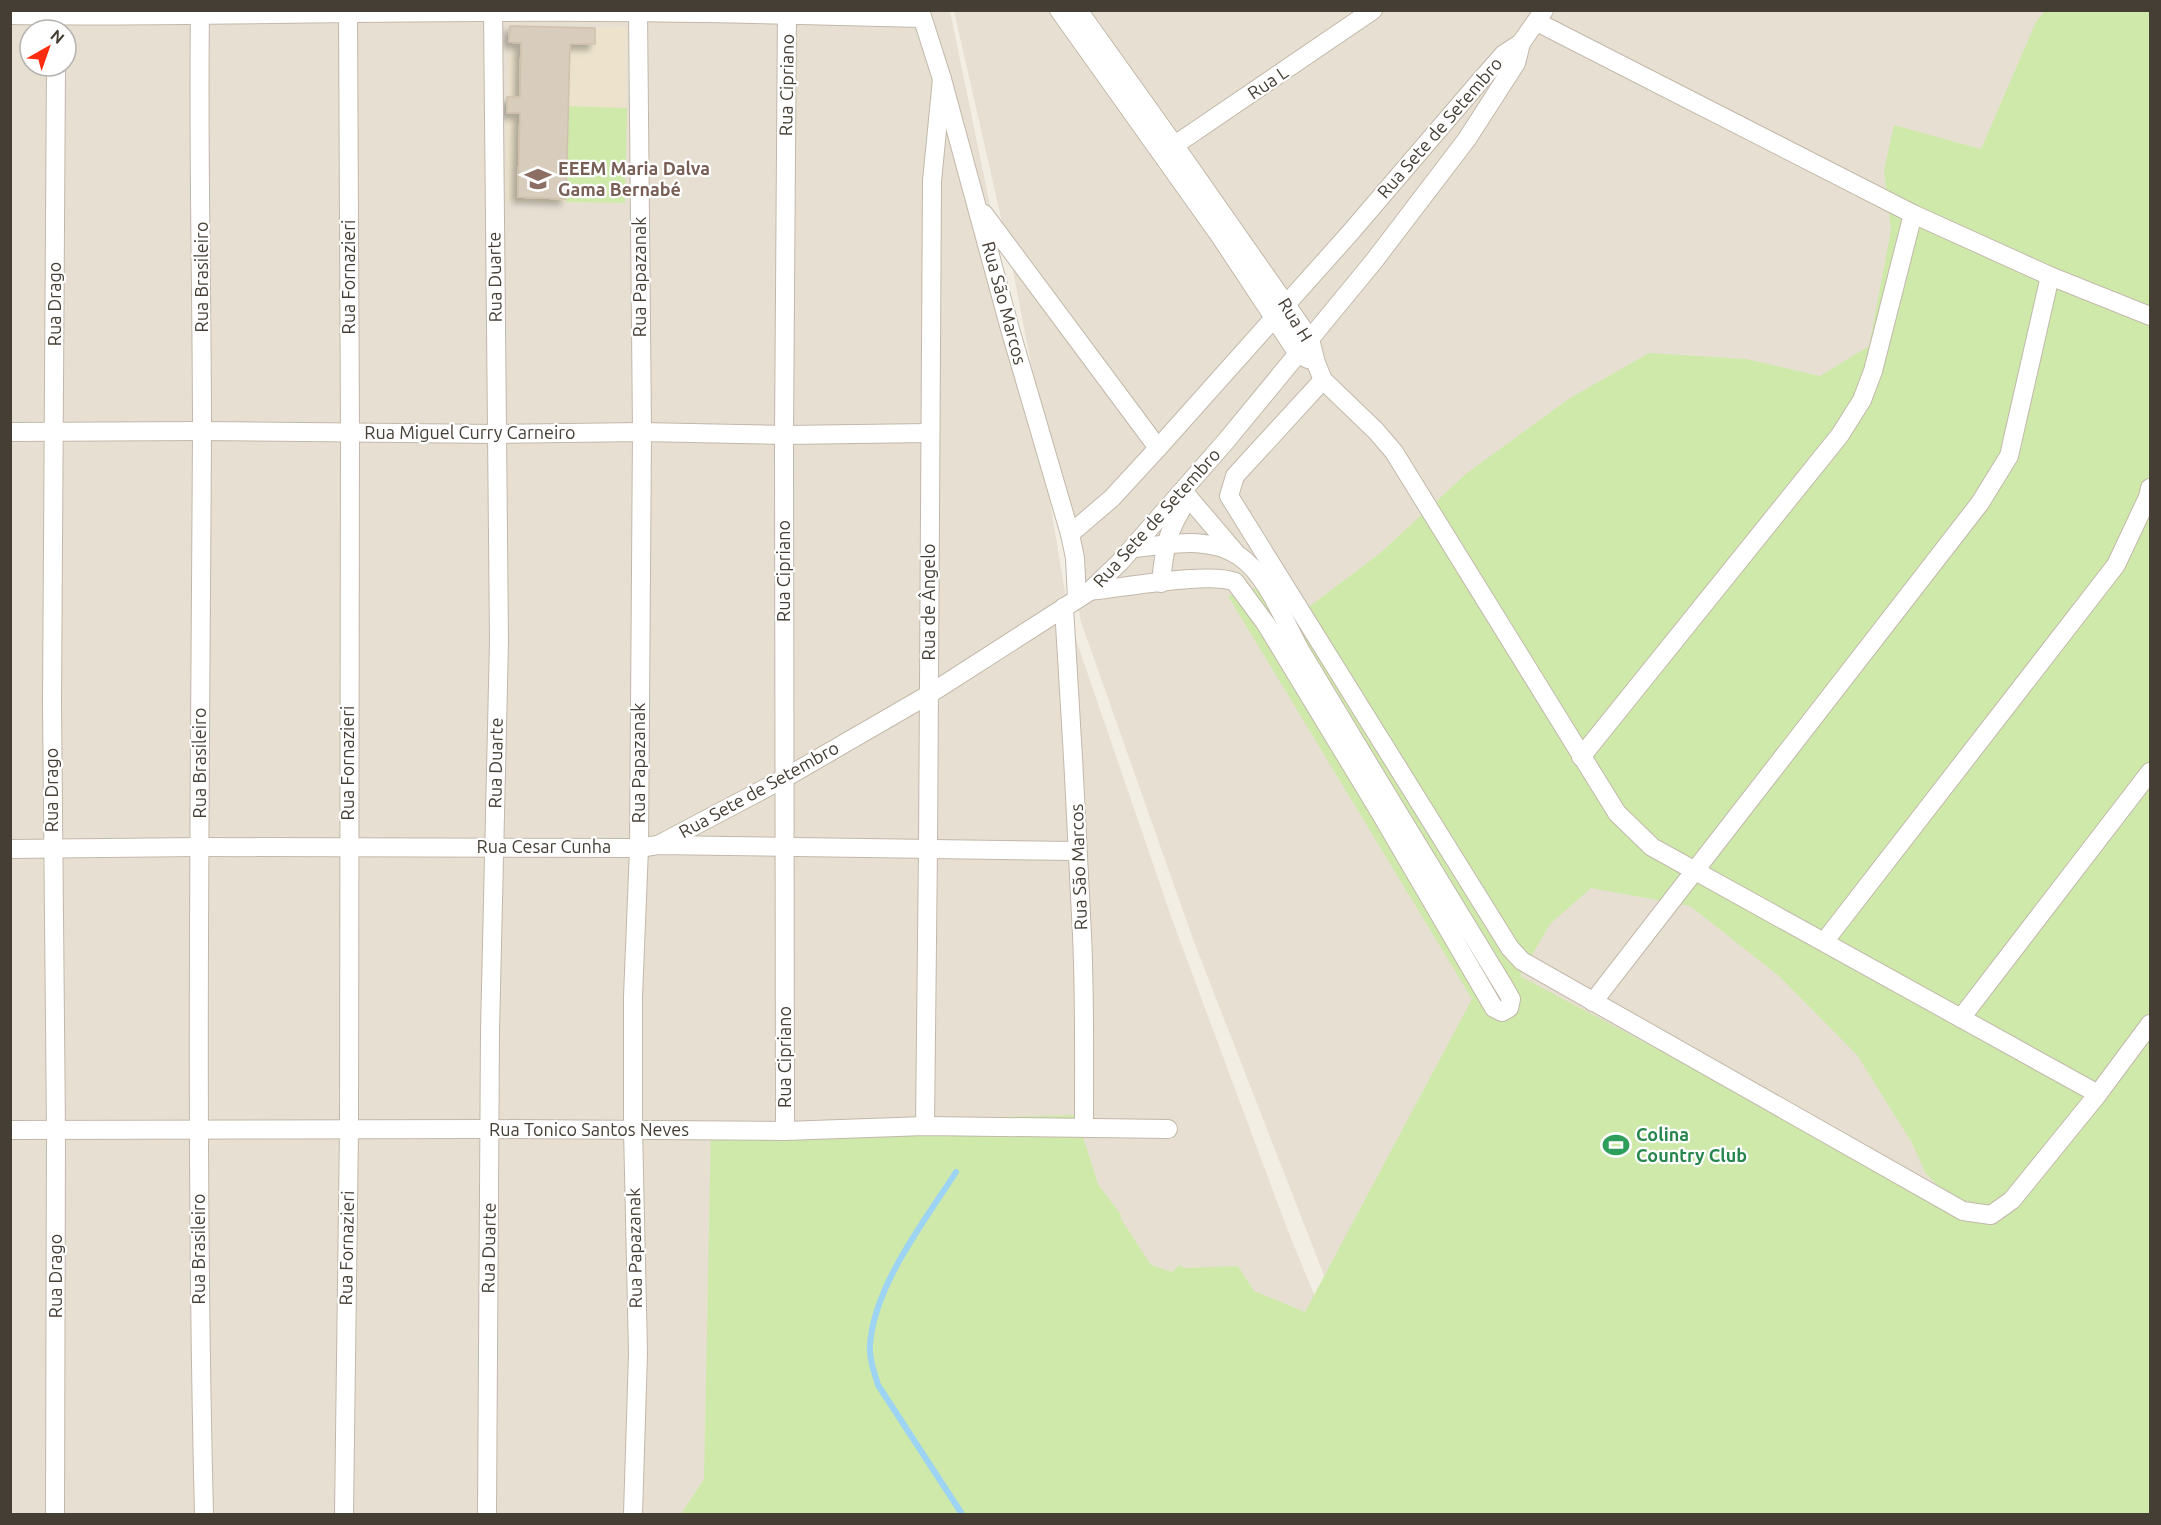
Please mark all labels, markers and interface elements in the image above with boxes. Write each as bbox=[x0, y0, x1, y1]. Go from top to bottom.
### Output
north arrow bbox=[18, 18, 78, 78]
text: N bbox=[47, 26, 68, 47]
street label: Rua Cipriano bbox=[775, 34, 797, 136]
street label: Rua Sete de Setembro bbox=[1373, 53, 1506, 202]
street label: Rua L bbox=[1244, 62, 1291, 103]
place label: EEEM Maria Dalva Gama Bernabé bbox=[558, 158, 710, 199]
school or university icon: EEEM Maria Dalva Gama Bernabé bbox=[523, 164, 553, 194]
street label: Rua Papazanak bbox=[629, 217, 649, 337]
street label: Rua Fornazieri bbox=[338, 220, 358, 334]
street label: Rua Brasileiro bbox=[191, 222, 211, 332]
street label: Rua Duarte bbox=[483, 231, 505, 323]
street label: Rua São Marcos bbox=[979, 239, 1031, 367]
street label: Rua Drago bbox=[44, 262, 64, 346]
street label: Rua H bbox=[1275, 294, 1317, 345]
street label: Rua Miguel Curry Carneiro bbox=[364, 422, 576, 442]
street label: Rua Sete de Setembro bbox=[1089, 444, 1224, 591]
street label: Rua Cipriano bbox=[773, 520, 793, 622]
street label: Rua de Ângelo bbox=[917, 544, 938, 660]
street label: Rua Papazanak bbox=[628, 703, 648, 823]
street label: Rua Fornazieri bbox=[337, 706, 357, 820]
street label: Rua Brasileiro bbox=[189, 708, 209, 818]
street label: Rua Duarte bbox=[484, 717, 506, 809]
street label: Rua Sete de Setembro bbox=[675, 737, 842, 841]
street label: Rua Drago bbox=[41, 748, 61, 832]
street label: Rua São Marcos bbox=[1066, 803, 1090, 931]
street label: Rua Cesar Cunha bbox=[477, 836, 611, 856]
street label: Rua Cipriano bbox=[774, 1006, 794, 1108]
street label: Rua Tonico Santos Neves bbox=[489, 1119, 689, 1139]
place label: Colina Country Club bbox=[1636, 1124, 1747, 1165]
sports icon: Colina Country Club bbox=[1601, 1130, 1631, 1160]
street label: Rua Papazanak bbox=[623, 1188, 645, 1308]
street label: Rua Fornazieri bbox=[335, 1190, 357, 1306]
street label: Rua Brasileiro bbox=[188, 1194, 208, 1304]
street label: Rua Duarte bbox=[477, 1202, 499, 1294]
street label: Rua Drago bbox=[45, 1234, 65, 1318]

